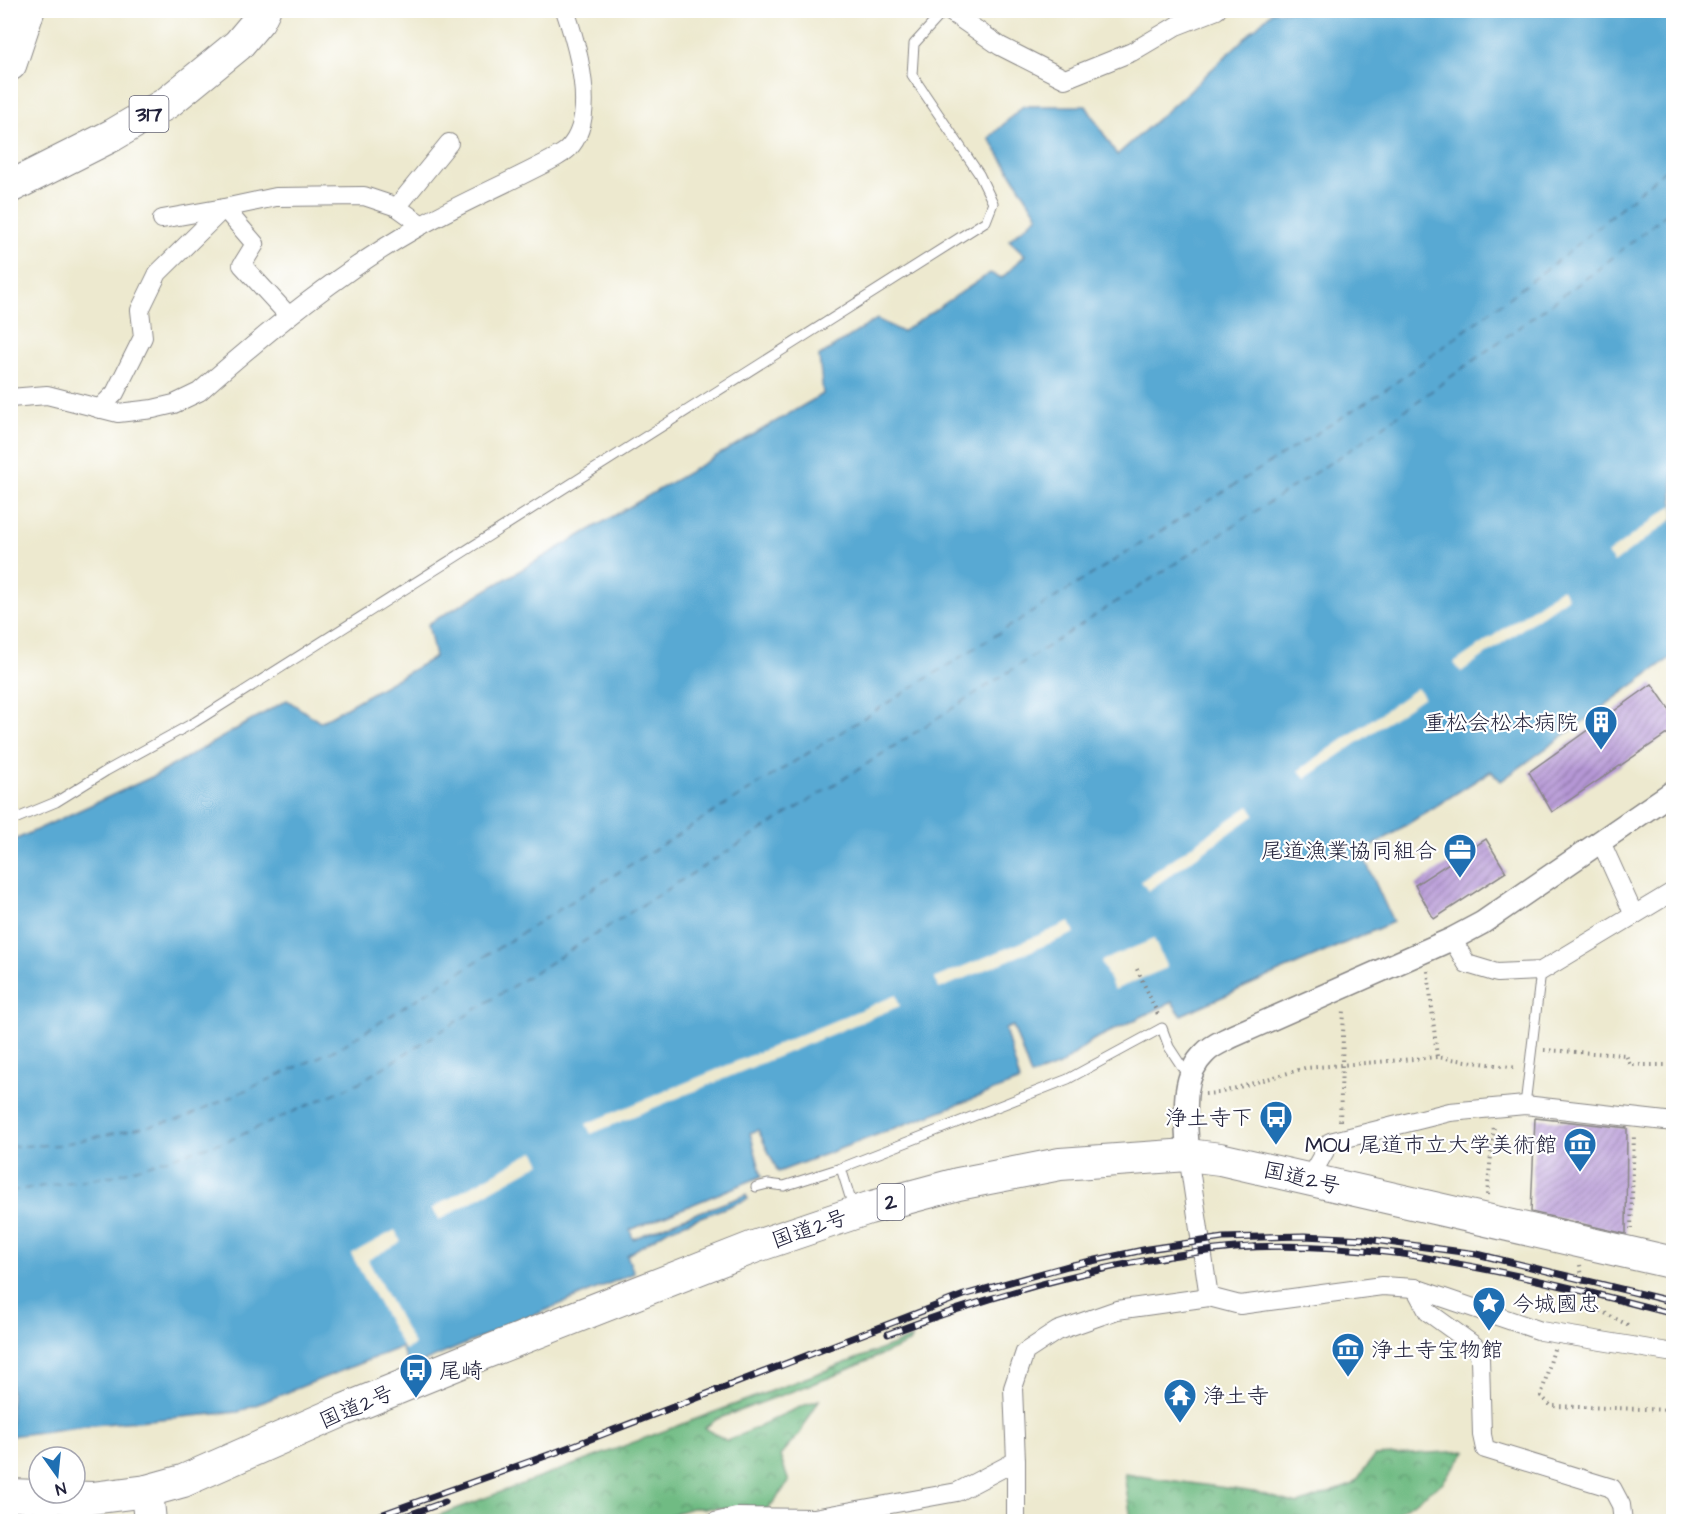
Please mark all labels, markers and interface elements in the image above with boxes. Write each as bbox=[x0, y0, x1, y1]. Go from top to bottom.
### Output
road number: 317 bbox=[130, 96, 168, 132]
building icon: 重松会松本病院 bbox=[1583, 704, 1619, 751]
place label: 重松会松本病院 bbox=[1424, 708, 1578, 739]
office icon: 尾道漁業協同組合 bbox=[1442, 832, 1478, 879]
place label: 尾道漁業協同組合 bbox=[1261, 836, 1437, 867]
bus stop icon: 浄土寺下 bbox=[1258, 1099, 1294, 1146]
place label: 浄土寺下 bbox=[1165, 1103, 1253, 1134]
museum icon: MOU 尾道市立大学美術館 bbox=[1562, 1126, 1598, 1173]
place label: MOU 尾道市立大学美術館 bbox=[1305, 1130, 1557, 1161]
street label: 国道2号 bbox=[1260, 1155, 1343, 1202]
road number: 2 bbox=[878, 1184, 904, 1220]
street label: 国道2号 bbox=[767, 1202, 852, 1257]
place icon: 今城國忠 bbox=[1471, 1285, 1507, 1332]
place label: 今城國忠 bbox=[1512, 1289, 1600, 1320]
museum icon: 浄土寺宝物館 bbox=[1330, 1331, 1366, 1378]
place label: 浄土寺宝物館 bbox=[1371, 1335, 1503, 1366]
bus stop icon: 尾崎 bbox=[398, 1352, 434, 1399]
place label: 尾崎 bbox=[439, 1356, 483, 1387]
temple icon: 浄土寺 bbox=[1162, 1377, 1198, 1424]
street label: 国道2号 bbox=[314, 1378, 399, 1437]
place label: 浄土寺 bbox=[1203, 1381, 1269, 1412]
north arrow bbox=[27, 1445, 87, 1505]
text: N bbox=[53, 1477, 68, 1500]

